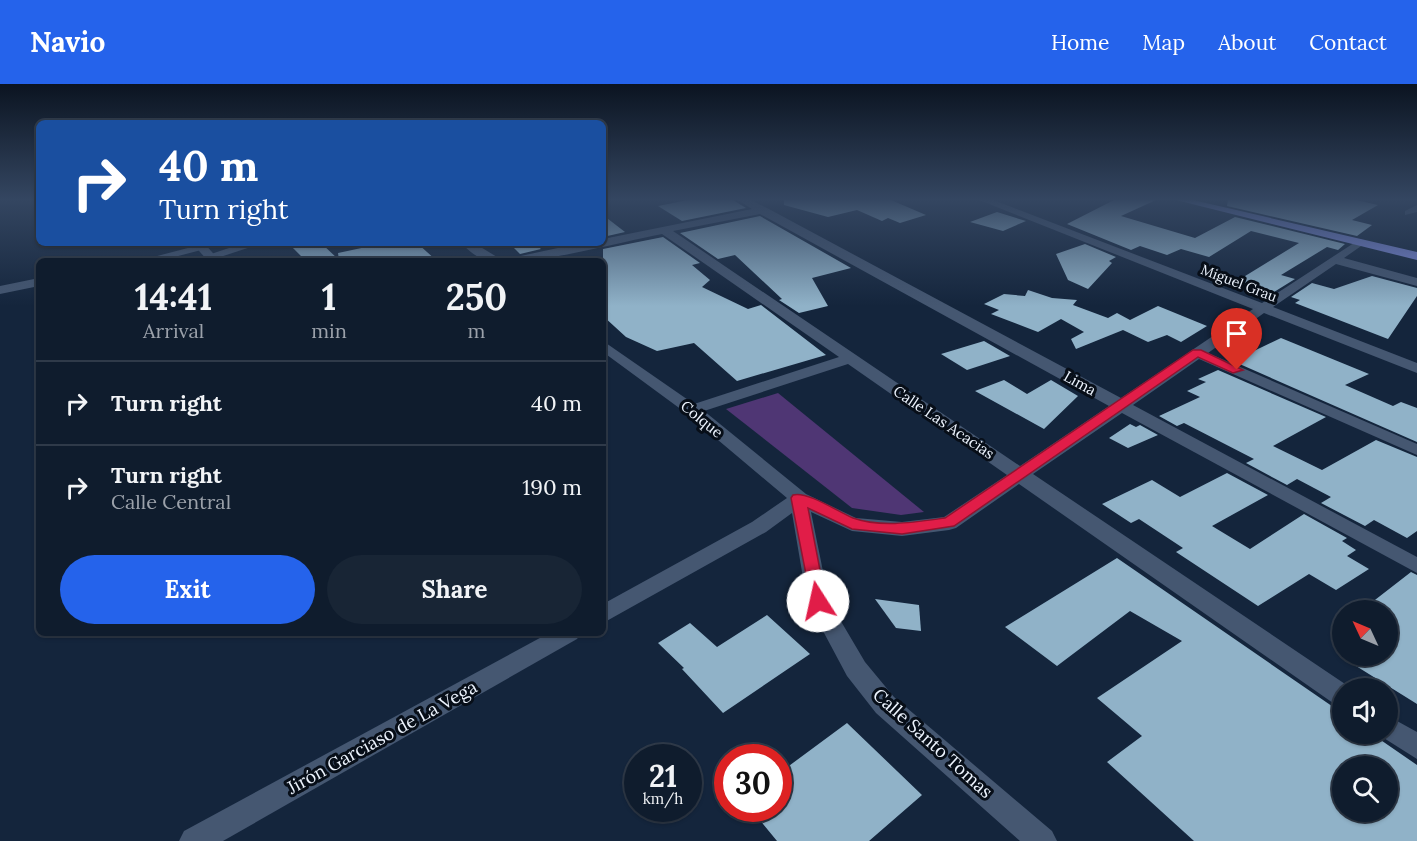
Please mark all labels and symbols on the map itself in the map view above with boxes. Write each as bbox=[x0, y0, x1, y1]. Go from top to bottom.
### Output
street label: Miguel Grau bbox=[1198, 260, 1280, 306]
pin bbox=[1211, 308, 1262, 370]
street label: Lima bbox=[1061, 366, 1100, 400]
street label: Calle Las Acacias bbox=[890, 381, 998, 463]
street label: Colque bbox=[677, 396, 727, 442]
position arrow bbox=[786, 569, 850, 633]
north arrow bbox=[1332, 600, 1398, 666]
street label: Jirón Garciaso de La Vega bbox=[282, 675, 481, 799]
street label: Calle Santo Tomas bbox=[868, 683, 998, 803]
speed limit sign: 30 bbox=[714, 744, 792, 822]

